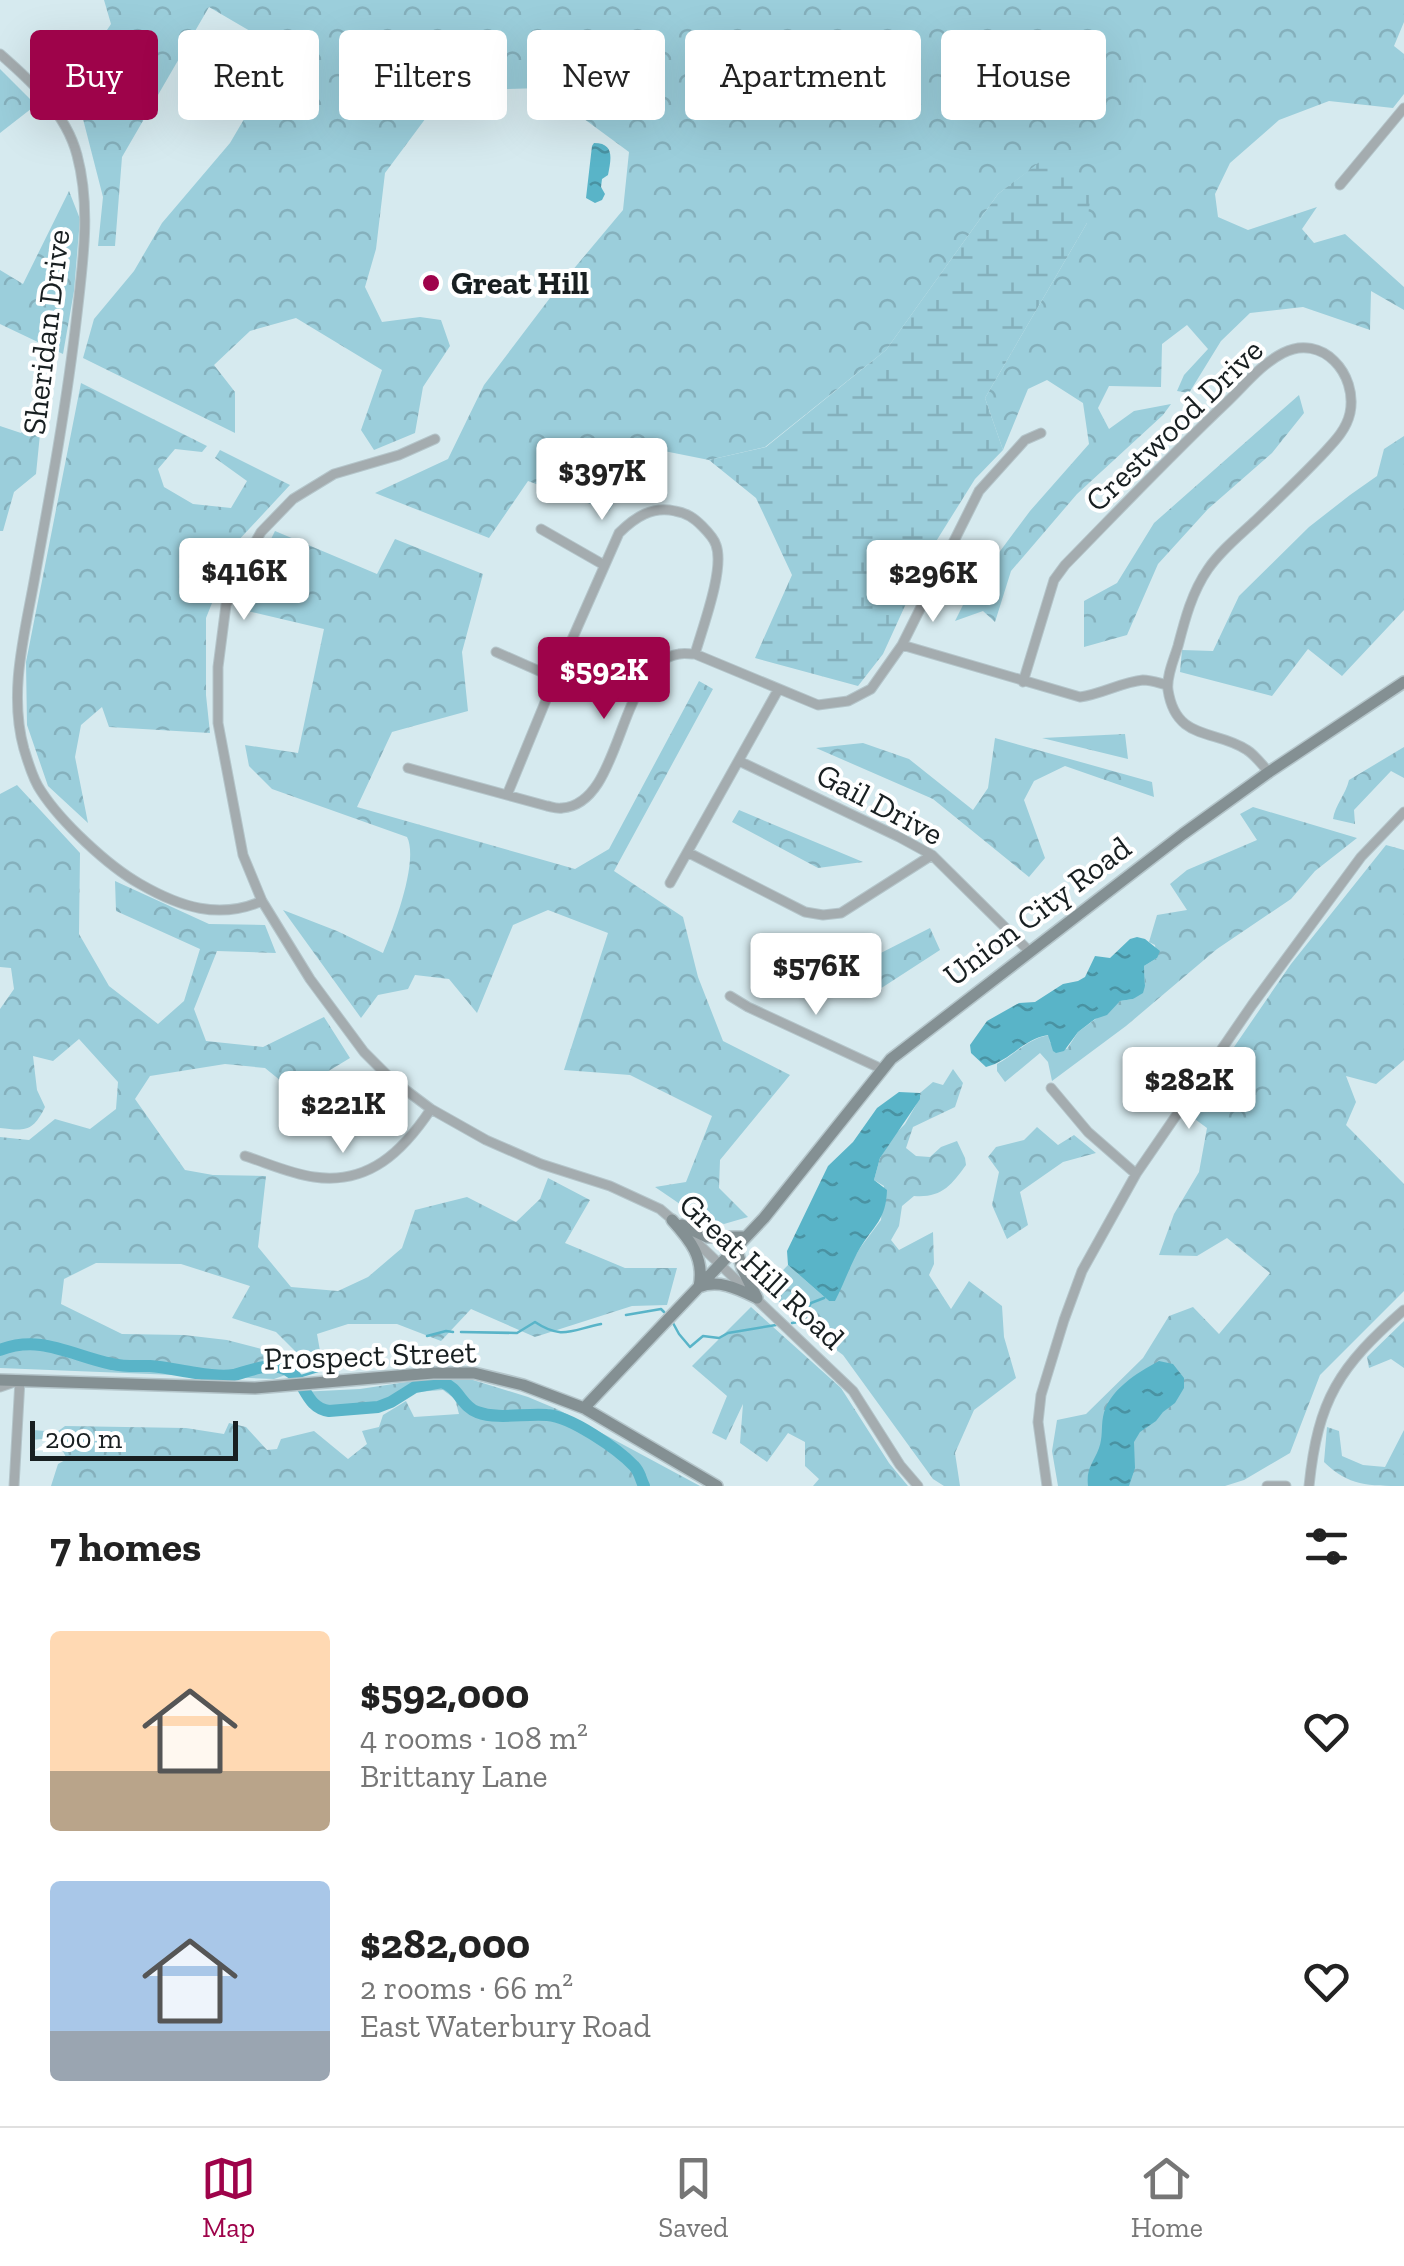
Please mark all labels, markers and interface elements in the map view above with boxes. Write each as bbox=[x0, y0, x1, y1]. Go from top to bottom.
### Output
chip: Buy bbox=[30, 30, 158, 120]
chip: Rent bbox=[178, 30, 319, 120]
chip: Filters bbox=[339, 30, 507, 120]
chip: New bbox=[527, 30, 665, 120]
chip: Apartment bbox=[685, 30, 921, 120]
chip: House bbox=[941, 30, 1106, 120]
street label: Sheridan Drive bbox=[15, 227, 77, 437]
place label: Great Hill bbox=[451, 264, 589, 302]
marker: Great Hill bbox=[420, 272, 442, 294]
street label: Crestwood Drive bbox=[1077, 331, 1271, 519]
pin: $397K bbox=[532, 438, 672, 523]
text: $397K bbox=[558, 451, 646, 489]
pin: $416K bbox=[174, 538, 314, 623]
pin: $296K bbox=[863, 540, 1003, 625]
text: $416K bbox=[201, 551, 287, 589]
text: $296K bbox=[889, 553, 977, 591]
pin: $592K bbox=[534, 637, 674, 722]
text: $592K bbox=[560, 650, 648, 688]
street label: Gail Drive bbox=[810, 755, 950, 853]
street label: Union City Road bbox=[936, 828, 1138, 994]
pin: $576K bbox=[746, 933, 886, 1018]
text: $576K bbox=[773, 946, 859, 984]
pin: $282K bbox=[1119, 1047, 1259, 1132]
text: $282K bbox=[1145, 1060, 1233, 1098]
pin: $221K bbox=[273, 1071, 413, 1156]
text: $221K bbox=[301, 1084, 385, 1122]
street label: Great Hill Road bbox=[672, 1185, 853, 1357]
street label: Prospect Street bbox=[263, 1332, 477, 1378]
scale bar bbox=[30, 1416, 238, 1460]
text: 200 m bbox=[45, 1422, 122, 1455]
icon: filters bbox=[1299, 1519, 1354, 1574]
text: 7 homes bbox=[50, 1521, 201, 1572]
text: $592,000 bbox=[360, 1668, 529, 1719]
icon: home bbox=[130, 1671, 250, 1791]
icon: heart bbox=[1299, 1704, 1354, 1759]
text: 4 rooms · 108 m² bbox=[360, 1719, 588, 1757]
text: Brittany Lane bbox=[360, 1757, 548, 1795]
text: $282,000 bbox=[360, 1918, 530, 1969]
icon: home bbox=[130, 1921, 250, 2041]
icon: heart bbox=[1299, 1954, 1354, 2009]
text: 2 rooms · 66 m² bbox=[360, 1969, 573, 2007]
text: East Waterbury Road bbox=[360, 2007, 651, 2045]
tab: Map bbox=[201, 2151, 256, 2244]
tab: Saved bbox=[658, 2151, 728, 2244]
tab: Home bbox=[1131, 2151, 1203, 2244]

